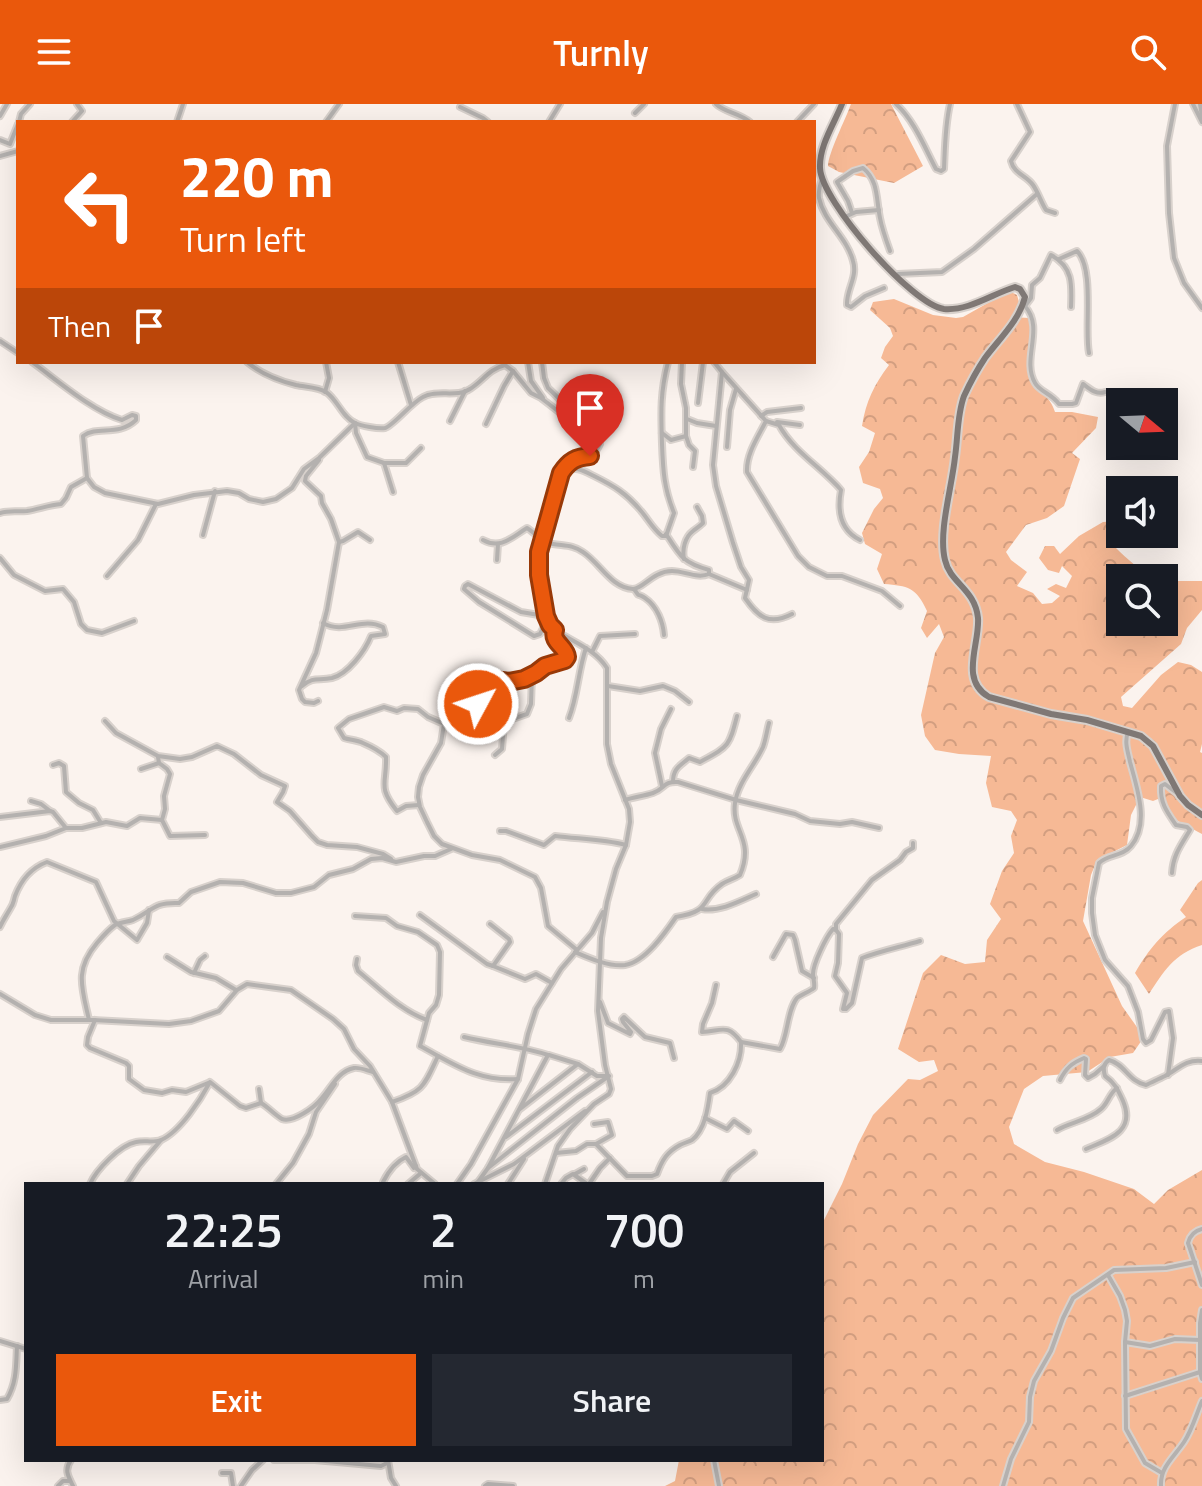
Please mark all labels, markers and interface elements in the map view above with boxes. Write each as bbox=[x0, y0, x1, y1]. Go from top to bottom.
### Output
text: Turnly bbox=[553, 25, 649, 80]
icon: menu bbox=[32, 30, 76, 74]
icon: search bbox=[1126, 30, 1170, 74]
text: 220 m bbox=[180, 134, 333, 219]
icon: left bbox=[48, 152, 152, 256]
text: Turn left bbox=[180, 211, 306, 266]
text: Then bbox=[48, 303, 111, 349]
icon: arrive bbox=[127, 304, 171, 348]
pin bbox=[556, 374, 624, 456]
icon: arrive bbox=[568, 386, 612, 430]
north arrow bbox=[1106, 388, 1178, 460]
map controls bbox=[1106, 388, 1178, 636]
button: sound bbox=[1106, 476, 1178, 548]
button: search bbox=[1106, 564, 1178, 636]
position arrow bbox=[436, 662, 520, 746]
text: 22:25 bbox=[164, 1193, 283, 1266]
text: 2 bbox=[430, 1193, 457, 1266]
text: 700 bbox=[604, 1193, 684, 1266]
text: Arrival bbox=[188, 1259, 258, 1298]
text: min bbox=[422, 1259, 464, 1298]
text: m bbox=[633, 1259, 655, 1298]
button: Exit bbox=[56, 1354, 416, 1446]
button: Share bbox=[432, 1354, 792, 1446]

